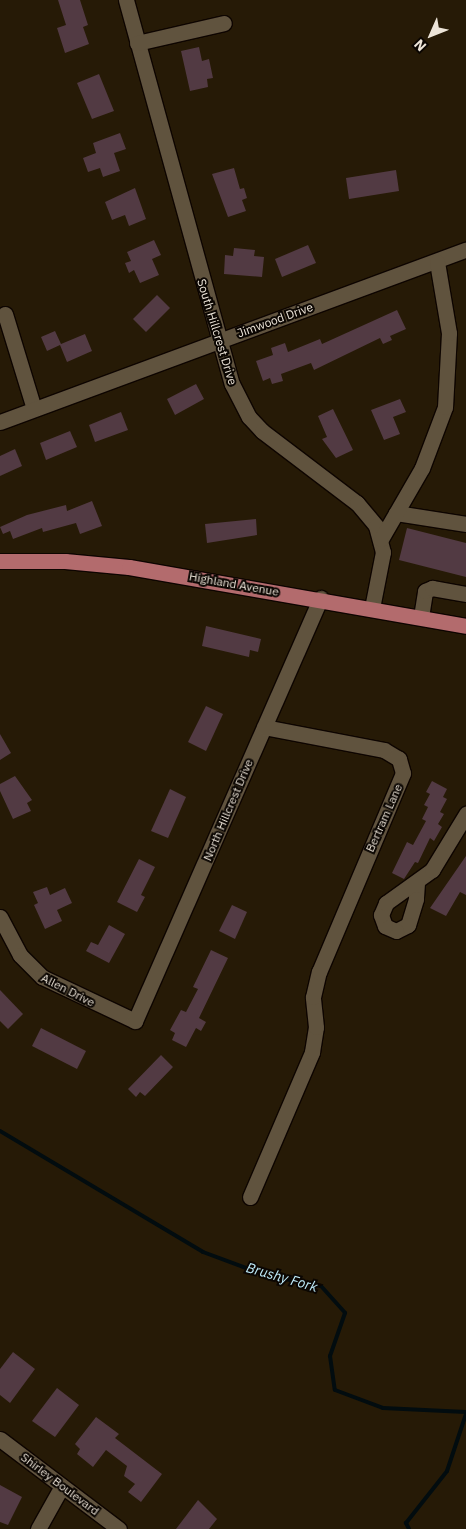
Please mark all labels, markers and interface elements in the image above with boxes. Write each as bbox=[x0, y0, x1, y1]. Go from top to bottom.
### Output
north arrow bbox=[406, 10, 456, 60]
text: N bbox=[410, 36, 430, 55]
street label: South Hillcrest Drive bbox=[194, 277, 240, 387]
street label: Jimwood Drive bbox=[235, 300, 315, 340]
street label: Highland Avenue bbox=[188, 569, 280, 599]
street label: North Hillcrest Drive bbox=[200, 757, 256, 863]
street label: Bertram Lane bbox=[363, 782, 405, 854]
street label: Allen Drive bbox=[39, 970, 97, 1010]
water label: Brushy Fork bbox=[244, 1259, 320, 1295]
street label: Shirley Boulevard bbox=[18, 1450, 102, 1518]

